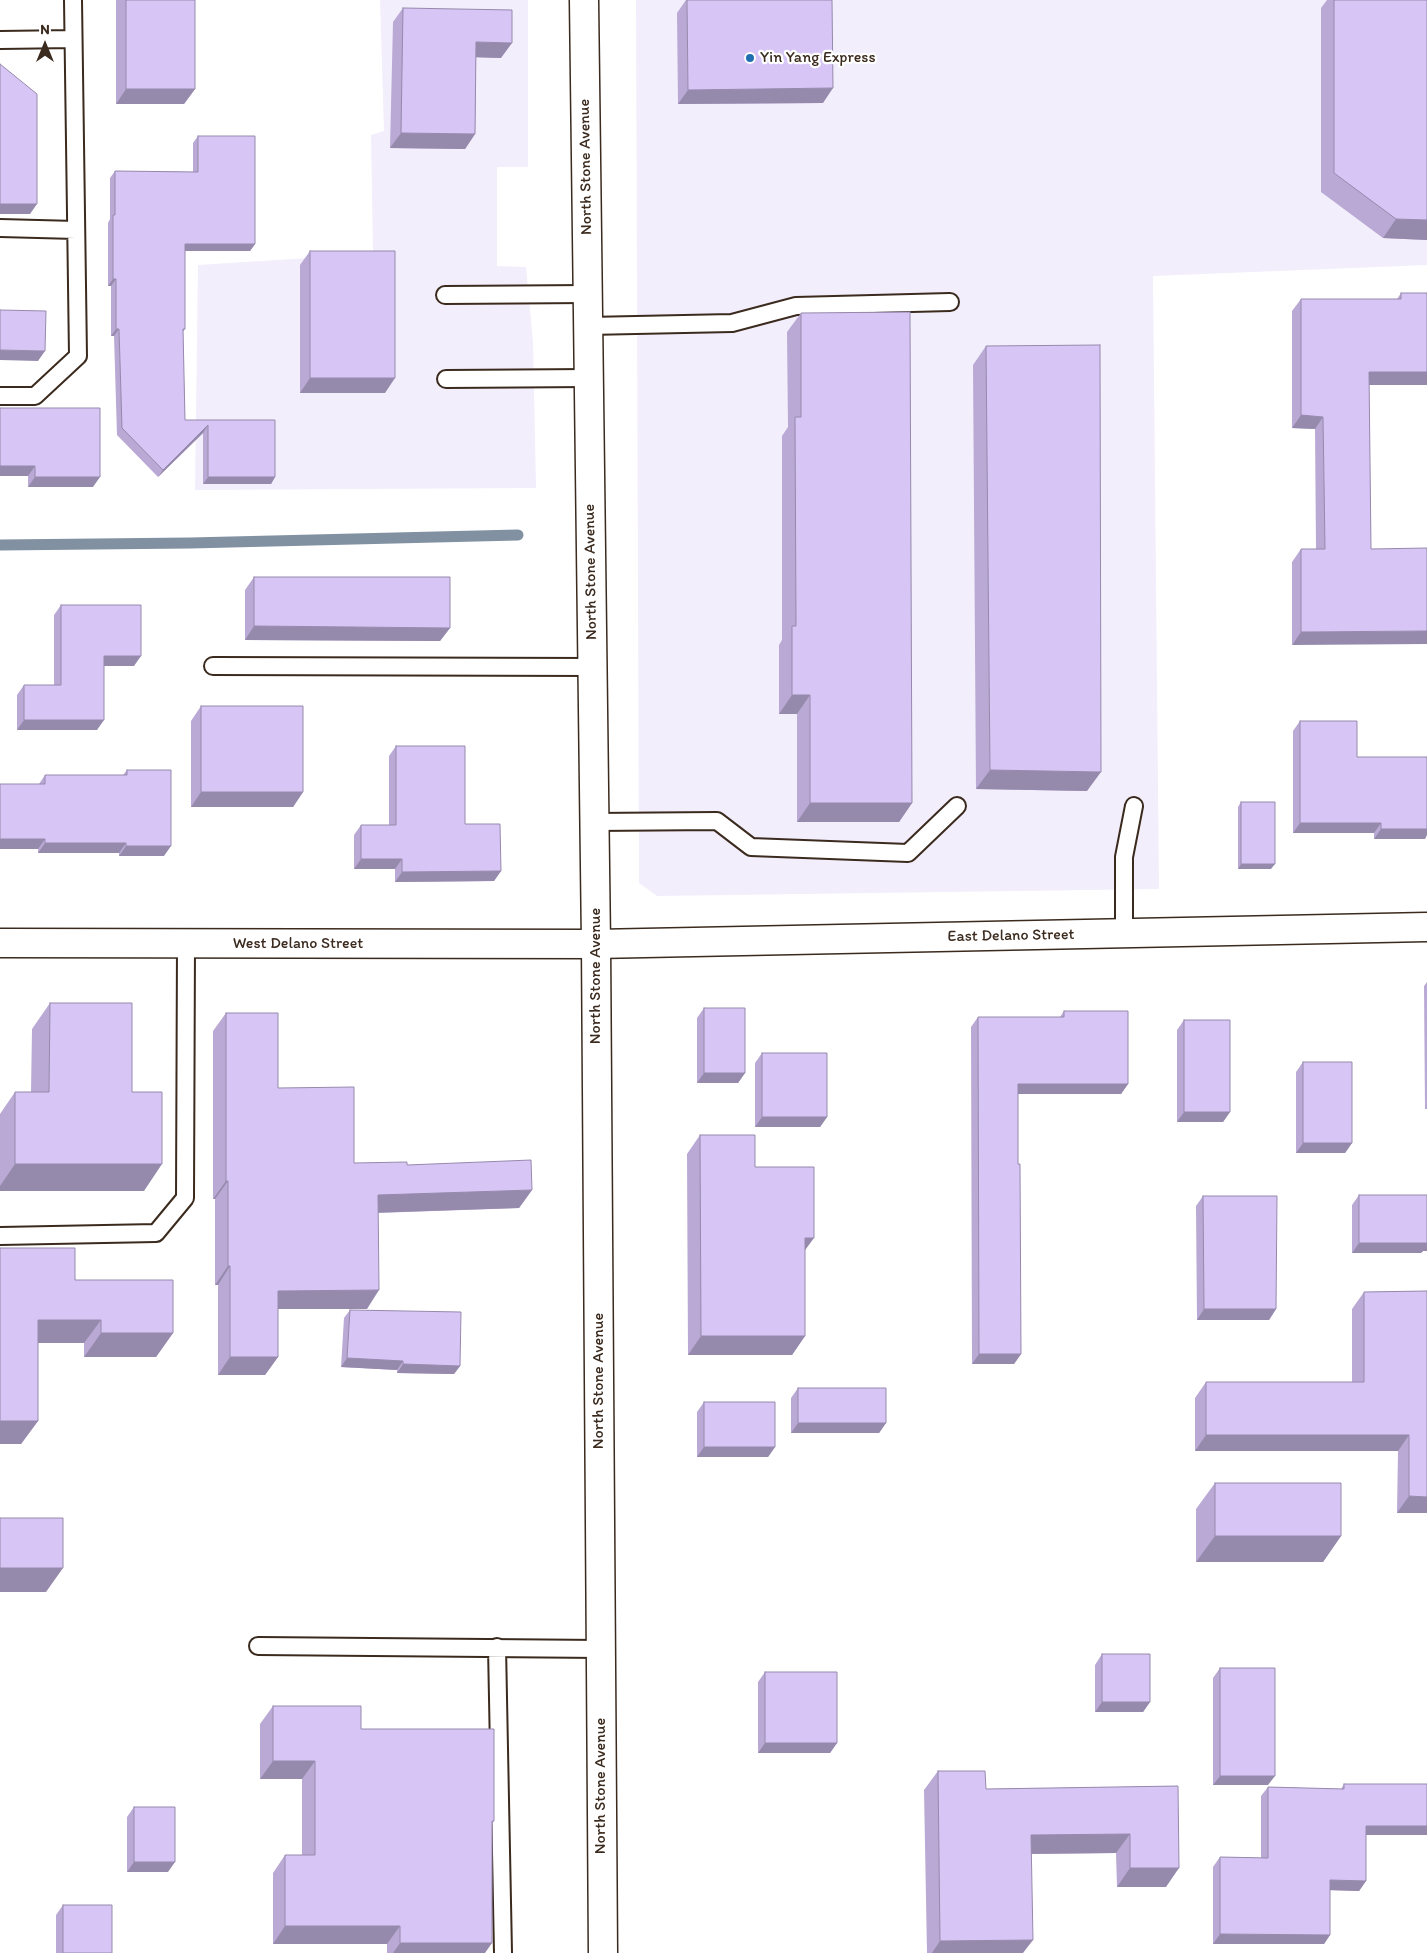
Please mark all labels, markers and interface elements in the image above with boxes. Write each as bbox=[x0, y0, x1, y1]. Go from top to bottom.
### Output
north arrow bbox=[20, 20, 70, 70]
text: N bbox=[40, 21, 50, 38]
place label: Yin Yang Express bbox=[760, 48, 876, 68]
marker: Yin Yang Express bbox=[744, 52, 756, 64]
street label: North Stone Avenue bbox=[575, 99, 597, 235]
street label: North Stone Avenue bbox=[580, 504, 602, 640]
street label: North Stone Avenue bbox=[586, 908, 606, 1044]
street label: East Delano Street bbox=[947, 925, 1075, 947]
street label: West Delano Street bbox=[233, 934, 363, 954]
street label: North Stone Avenue bbox=[589, 1313, 609, 1449]
street label: North Stone Avenue bbox=[591, 1718, 611, 1854]

